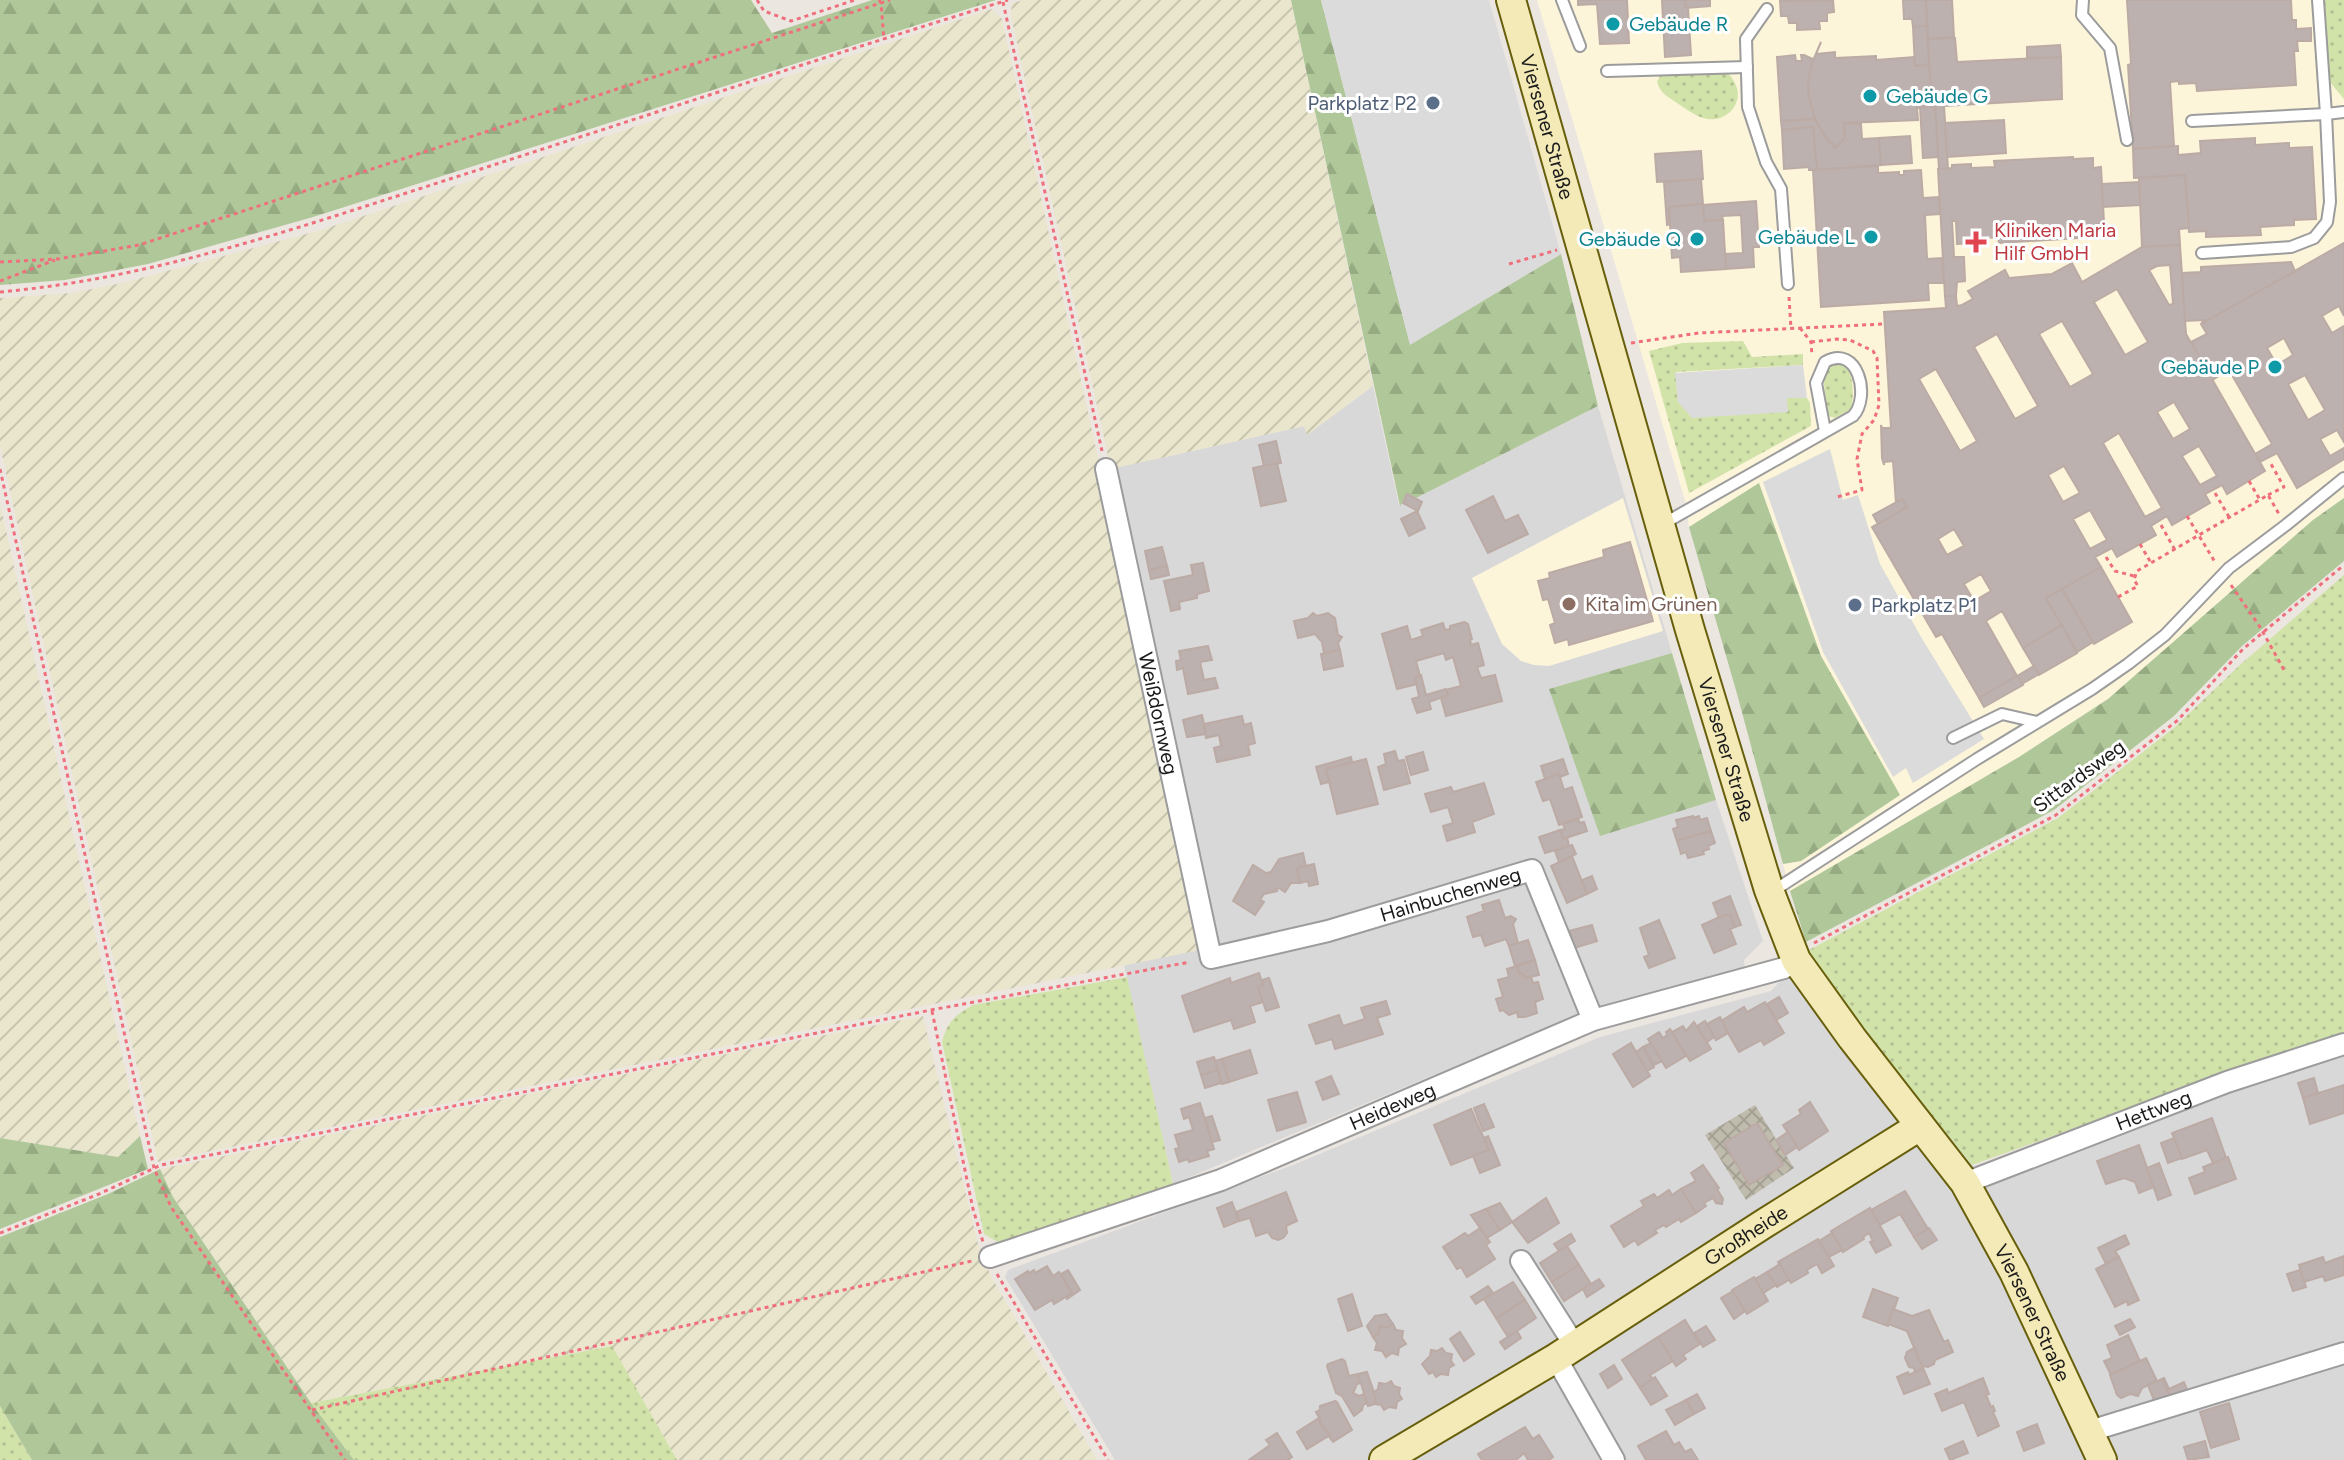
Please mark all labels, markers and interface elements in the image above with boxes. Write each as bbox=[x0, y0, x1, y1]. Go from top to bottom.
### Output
place label: Gebäude R bbox=[1629, 12, 1728, 36]
marker: Gebäude R bbox=[1604, 15, 1622, 33]
street label: Viersener Straße bbox=[1515, 52, 1579, 202]
place label: Gebäude G bbox=[1886, 84, 1988, 108]
marker: Gebäude G bbox=[1861, 87, 1879, 105]
place label: Parkplatz P2 bbox=[1307, 91, 1417, 115]
marker: Parkplatz P2 bbox=[1424, 94, 1442, 112]
place label: Kliniken Maria Hilf GmbH bbox=[1994, 218, 2116, 265]
place label: Gebäude L bbox=[1758, 225, 1856, 249]
place label: Gebäude Q bbox=[1579, 227, 1681, 251]
marker: Gebäude L bbox=[1862, 228, 1880, 246]
marker: Gebäude Q bbox=[1688, 230, 1706, 248]
marker: Kliniken Maria Hilf GmbH bbox=[1965, 231, 1987, 253]
place label: Gebäude P bbox=[2161, 355, 2259, 379]
marker: Gebäude P bbox=[2266, 358, 2284, 376]
place label: Kita im Grünen bbox=[1585, 592, 1717, 616]
place label: Parkplatz P1 bbox=[1871, 593, 1978, 617]
marker: Kita im Grünen bbox=[1560, 595, 1578, 613]
marker: Parkplatz P1 bbox=[1846, 596, 1864, 614]
street label: Weißdornweg bbox=[1134, 650, 1183, 777]
street label: Viersener Straße bbox=[1693, 675, 1760, 825]
street label: Sittardsweg bbox=[2028, 735, 2130, 817]
street label: Hainbuchenweg bbox=[1377, 862, 1524, 927]
street label: Heideweg bbox=[1346, 1077, 1439, 1135]
street label: Hettweg bbox=[2112, 1085, 2195, 1136]
street label: Großheide bbox=[1700, 1200, 1792, 1271]
street label: Viersener Straße bbox=[1989, 1240, 2076, 1385]

